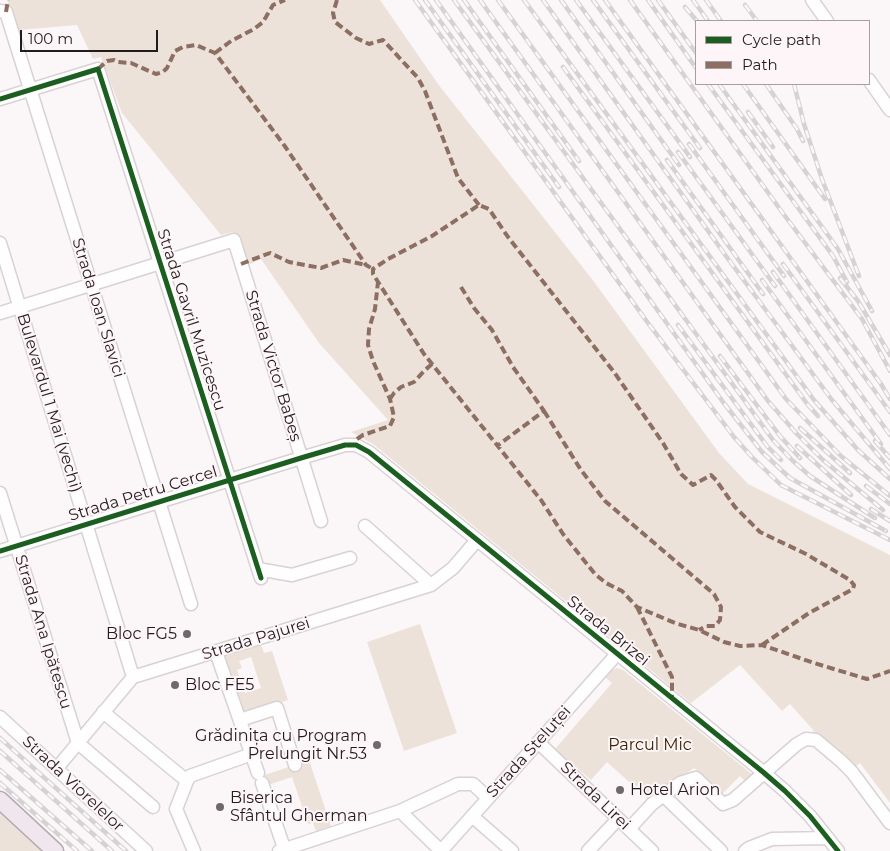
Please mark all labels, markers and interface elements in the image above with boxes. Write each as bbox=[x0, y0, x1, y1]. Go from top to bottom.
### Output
scale bar bbox=[22, 20, 160, 52]
legend bbox=[695, 20, 870, 85]
text: 100 m bbox=[28, 29, 73, 48]
text: Cycle path bbox=[742, 30, 821, 49]
text: Path bbox=[742, 55, 778, 74]
street label: Strada Gavril Muzicescu bbox=[153, 227, 229, 413]
street label: Strada Ioan Slavici bbox=[68, 236, 128, 380]
street label: Strada Victor Babeș bbox=[241, 288, 305, 444]
street label: Bulevardul 1 Mai (vechi) bbox=[13, 311, 85, 495]
street label: Strada Petru Cercel bbox=[66, 462, 220, 526]
street label: Strada Ana Ipătescu bbox=[10, 552, 76, 712]
street label: Strada Brizei bbox=[563, 592, 653, 670]
street label: Strada Pajurei bbox=[200, 613, 312, 665]
place label: Bloc FG5 bbox=[106, 624, 177, 644]
marker: Bloc FG5 bbox=[181, 628, 193, 640]
place label: Bloc FE5 bbox=[185, 675, 254, 695]
marker: Bloc FE5 bbox=[169, 679, 181, 691]
street label: Strada Steluței bbox=[483, 702, 575, 802]
place label: Grădinița cu Program Prelungit Nr.53 bbox=[195, 726, 367, 764]
street label: Strada Viorelelor bbox=[18, 732, 128, 836]
park label: Parcul Mic bbox=[608, 735, 692, 755]
marker: Grădinița cu Program Prelungit Nr.53 bbox=[371, 739, 383, 751]
street label: Strada Lirei bbox=[556, 758, 634, 834]
place label: Hotel Arion bbox=[630, 780, 720, 800]
marker: Hotel Arion bbox=[614, 784, 626, 796]
place label: Biserica Sfântul Gherman bbox=[230, 788, 367, 826]
marker: Biserica Sfântul Gherman bbox=[214, 801, 226, 813]

